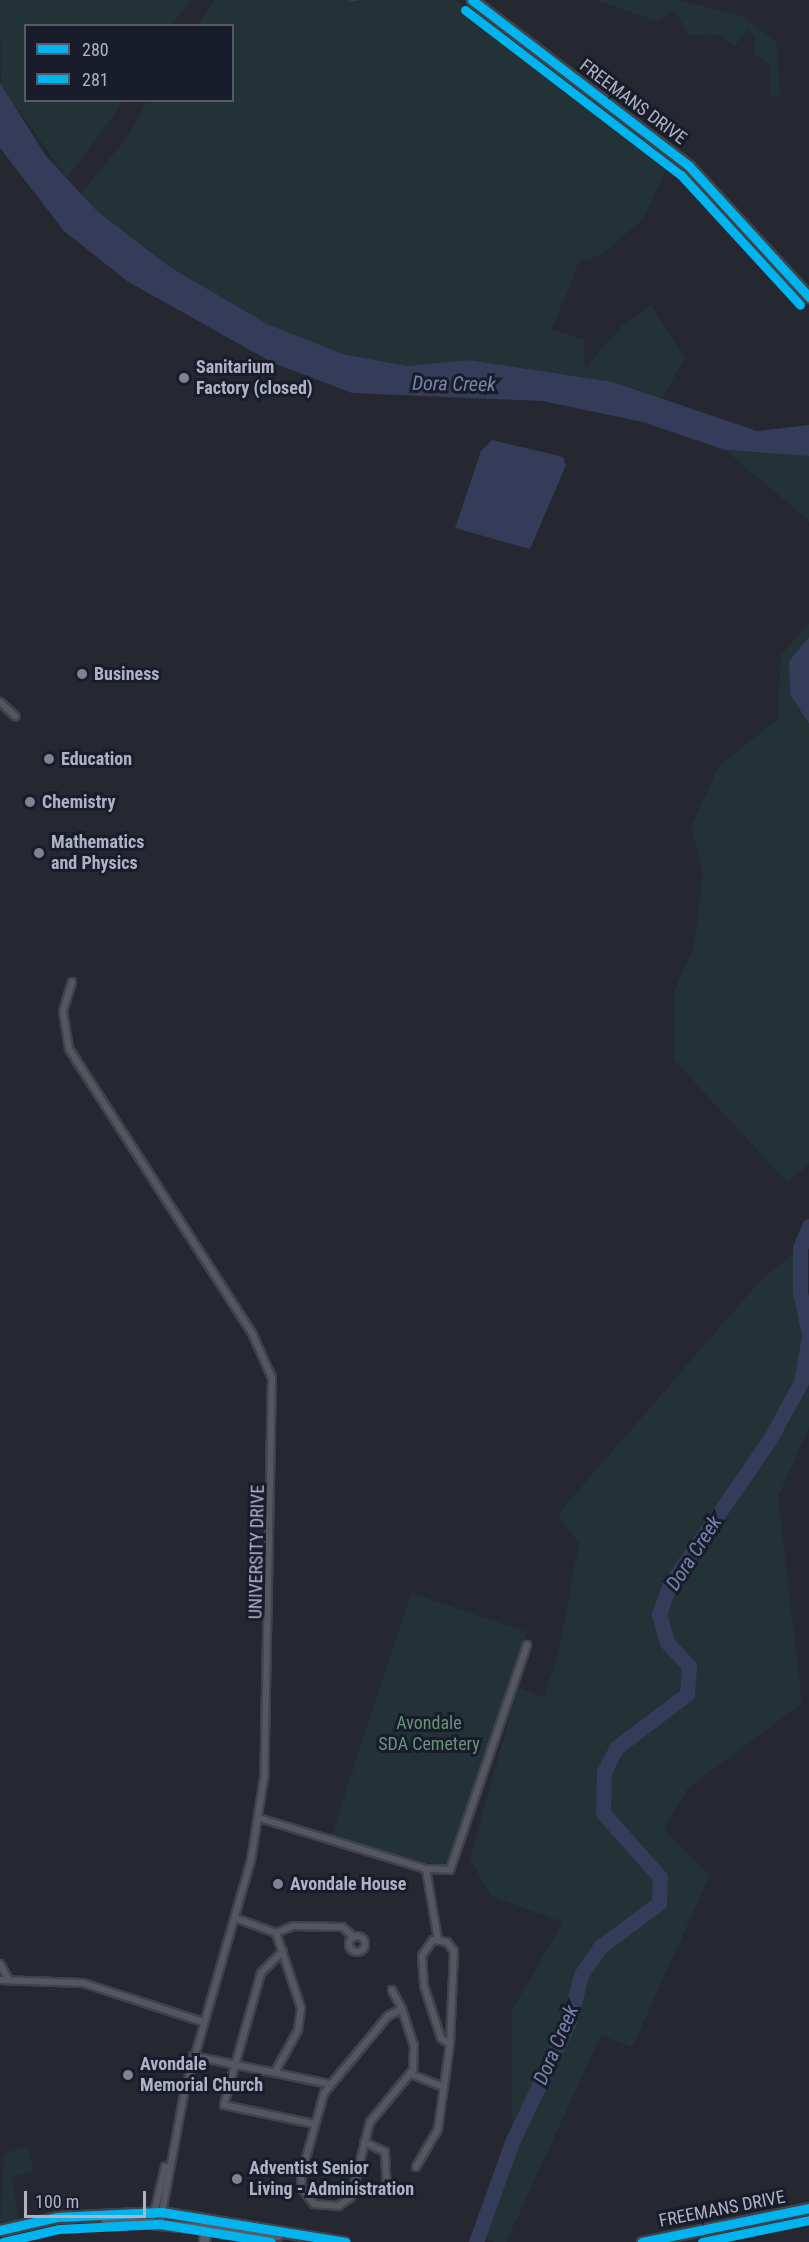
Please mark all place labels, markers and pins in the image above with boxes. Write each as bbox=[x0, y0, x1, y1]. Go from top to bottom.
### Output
place label: Sanitarium Factory (closed) bbox=[196, 357, 313, 400]
marker: Sanitarium Factory (closed) bbox=[177, 371, 191, 385]
place label: Business bbox=[94, 663, 159, 685]
marker: Business bbox=[75, 667, 89, 681]
place label: Education bbox=[61, 748, 132, 770]
marker: Education bbox=[42, 752, 56, 766]
place label: Chemistry bbox=[42, 791, 115, 813]
marker: Chemistry bbox=[23, 795, 37, 809]
place label: Mathematics and Physics bbox=[51, 832, 144, 874]
marker: Mathematics and Physics bbox=[32, 846, 46, 860]
place label: Avondale House bbox=[290, 1873, 406, 1895]
marker: Avondale House bbox=[271, 1877, 285, 1891]
place label: Avondale Memorial Church bbox=[140, 2054, 263, 2096]
marker: Avondale Memorial Church bbox=[121, 2068, 135, 2082]
place label: Adventist Senior Living - Administration bbox=[249, 2158, 414, 2200]
marker: Adventist Senior Living - Administration bbox=[230, 2172, 244, 2186]

